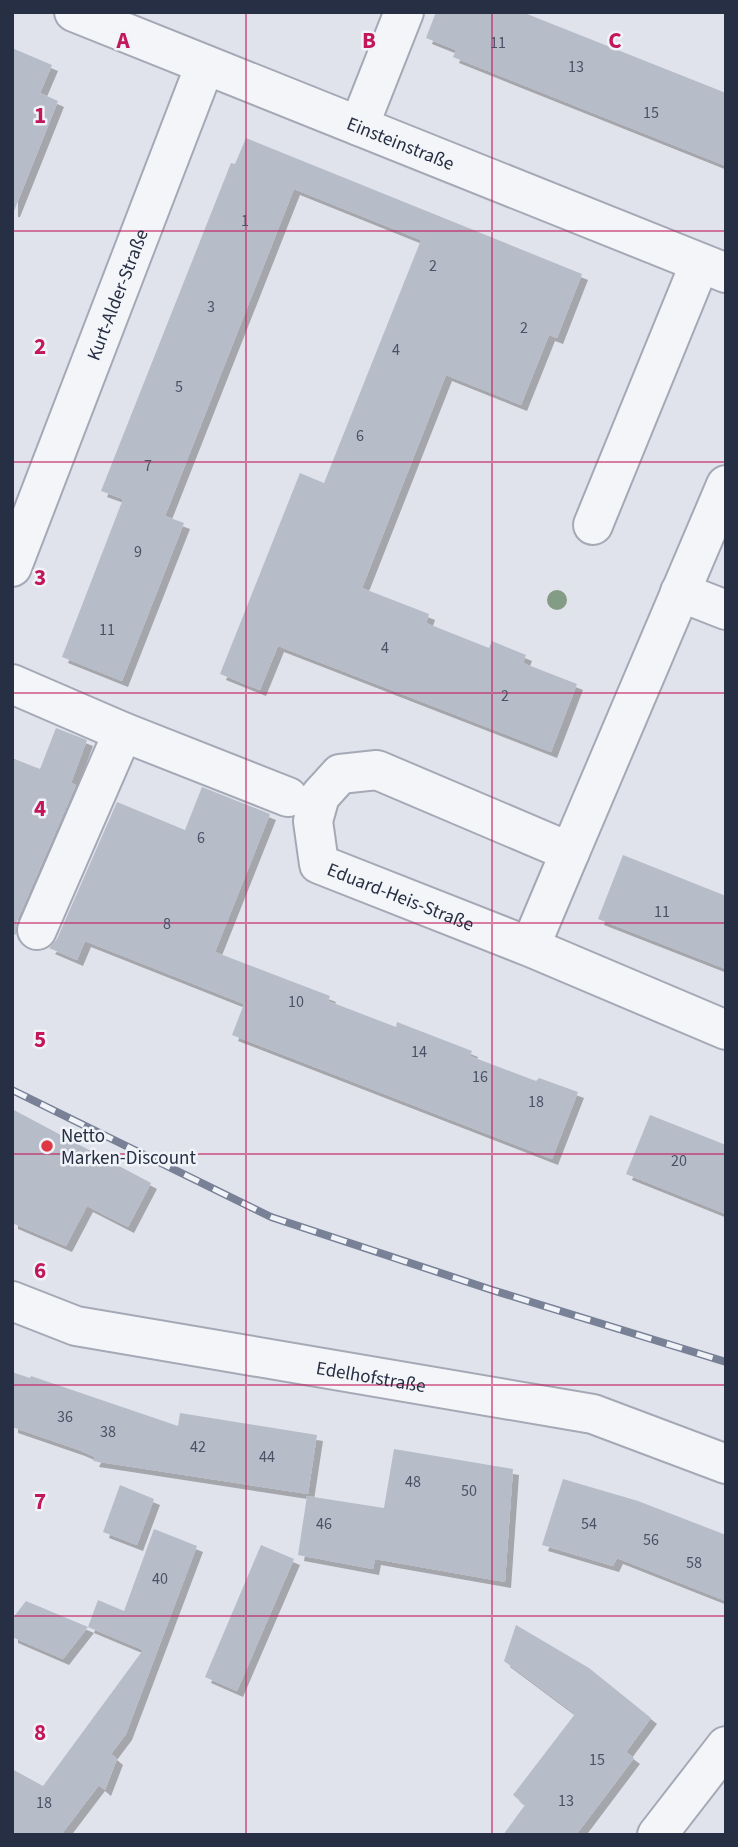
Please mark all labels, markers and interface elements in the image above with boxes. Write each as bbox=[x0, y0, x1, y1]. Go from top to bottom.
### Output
text: A bbox=[115, 24, 130, 57]
text: B bbox=[362, 24, 376, 57]
text: C bbox=[608, 24, 622, 57]
house number: 11 bbox=[490, 32, 506, 54]
house number: 13 bbox=[568, 56, 584, 78]
text: 1 bbox=[34, 99, 46, 132]
house number: 15 bbox=[643, 102, 659, 124]
street label: Einsteinstraße bbox=[343, 111, 458, 178]
house number: 1 bbox=[241, 210, 249, 232]
street label: Kurt-Alder-Straße bbox=[81, 225, 156, 365]
house number: 2 bbox=[429, 255, 437, 277]
house number: 3 bbox=[207, 296, 215, 318]
house number: 2 bbox=[520, 317, 528, 339]
text: 2 bbox=[34, 330, 46, 363]
house number: 4 bbox=[392, 339, 400, 361]
house number: 5 bbox=[175, 376, 183, 398]
house number: 6 bbox=[356, 425, 364, 447]
house number: 7 bbox=[144, 455, 152, 477]
house number: 9 bbox=[134, 541, 142, 563]
text: 3 bbox=[34, 561, 46, 594]
house number: 11 bbox=[99, 619, 115, 641]
house number: 4 bbox=[381, 637, 389, 659]
house number: 2 bbox=[501, 685, 509, 707]
text: 4 bbox=[34, 792, 46, 825]
house number: 6 bbox=[197, 827, 205, 849]
street label: Eduard-Heis-Straße bbox=[323, 857, 478, 939]
house number: 11 bbox=[654, 901, 670, 923]
house number: 8 bbox=[163, 913, 171, 935]
house number: 10 bbox=[288, 991, 304, 1013]
text: 5 bbox=[34, 1023, 46, 1056]
house number: 14 bbox=[411, 1041, 427, 1063]
house number: 16 bbox=[472, 1066, 488, 1088]
house number: 18 bbox=[528, 1091, 544, 1113]
place label: Netto Marken-Discount bbox=[61, 1123, 196, 1172]
marker: Netto Marken-Discount bbox=[39, 1138, 55, 1154]
house number: 20 bbox=[671, 1150, 687, 1172]
text: 6 bbox=[34, 1254, 46, 1287]
street label: Edelhofstraße bbox=[314, 1355, 428, 1400]
house number: 36 bbox=[57, 1406, 73, 1428]
house number: 38 bbox=[100, 1421, 116, 1443]
house number: 42 bbox=[190, 1436, 206, 1458]
house number: 44 bbox=[259, 1446, 275, 1468]
house number: 48 bbox=[405, 1471, 421, 1493]
house number: 50 bbox=[461, 1480, 477, 1502]
text: 7 bbox=[34, 1485, 46, 1518]
house number: 46 bbox=[316, 1513, 332, 1535]
house number: 54 bbox=[581, 1513, 597, 1535]
house number: 56 bbox=[643, 1529, 659, 1551]
house number: 58 bbox=[686, 1552, 702, 1574]
house number: 40 bbox=[152, 1568, 168, 1590]
text: 8 bbox=[34, 1716, 46, 1749]
house number: 15 bbox=[589, 1749, 605, 1771]
house number: 13 bbox=[558, 1790, 574, 1812]
house number: 18 bbox=[36, 1792, 52, 1814]

